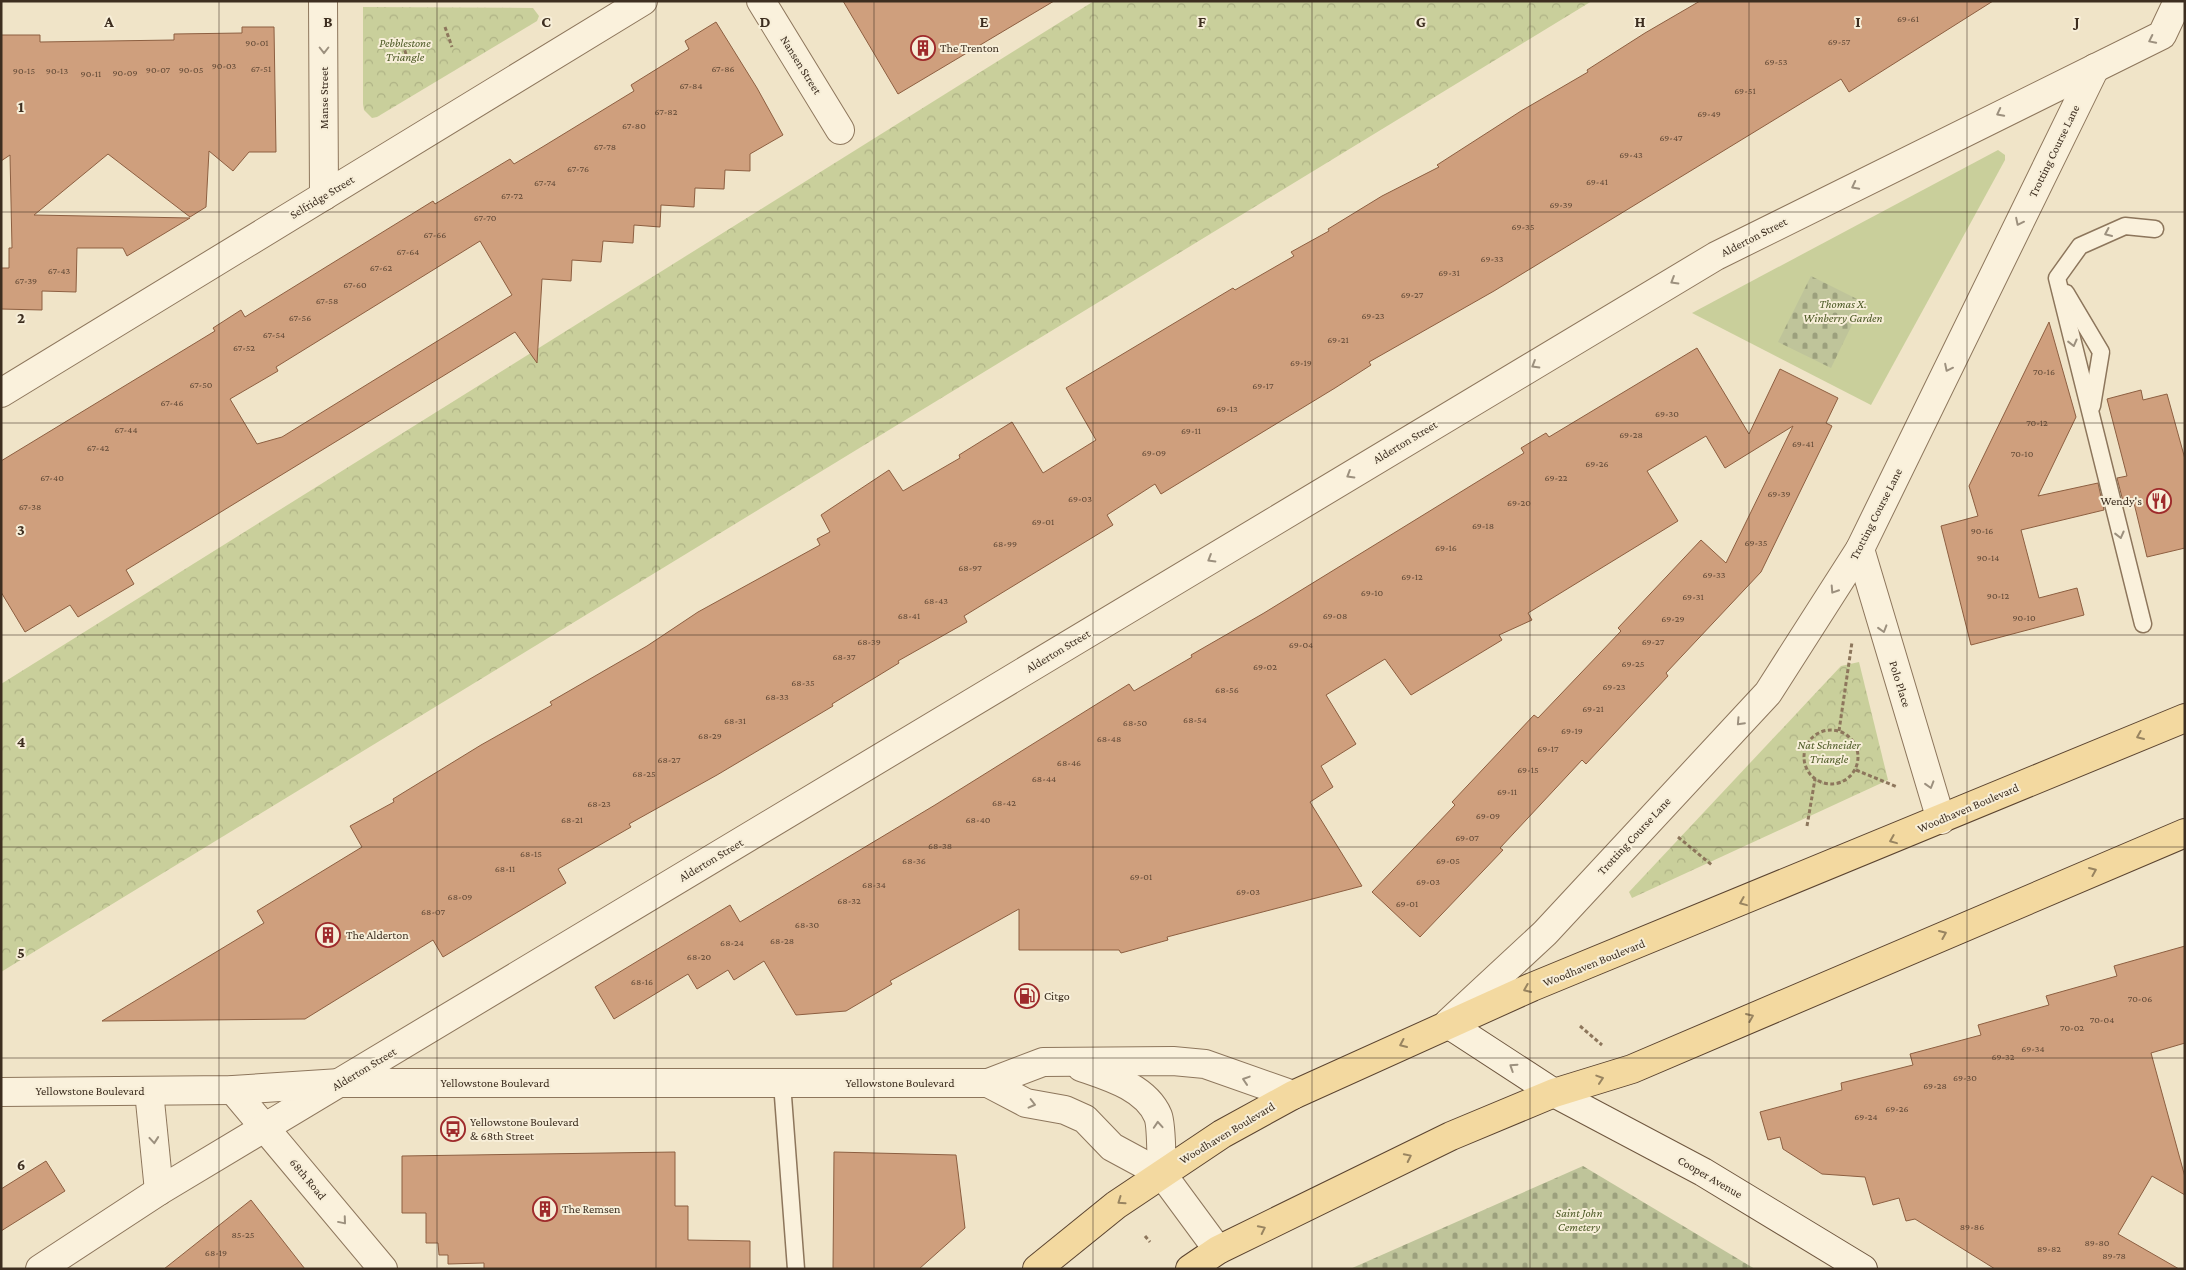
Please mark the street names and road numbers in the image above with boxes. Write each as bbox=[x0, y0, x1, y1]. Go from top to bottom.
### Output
street label: Nansen Street bbox=[777, 33, 825, 98]
street label: Manse Street bbox=[317, 66, 331, 129]
street label: Trotting Course Lane bbox=[2026, 103, 2082, 199]
street label: Selfridge Street bbox=[287, 172, 358, 222]
street label: Alderton Street bbox=[1719, 214, 1790, 260]
street label: Alderton Street bbox=[1370, 417, 1441, 467]
street label: Trotting Course Lane bbox=[1847, 466, 1905, 562]
street label: Alderton Street bbox=[1023, 626, 1094, 676]
street label: Polo Place bbox=[1886, 659, 1914, 709]
street label: Woodhaven Boulevard bbox=[1915, 780, 2021, 836]
street label: Trotting Course Lane bbox=[1594, 794, 1674, 878]
street label: Alderton Street bbox=[676, 835, 747, 885]
street label: Woodhaven Boulevard bbox=[1541, 936, 1648, 990]
street label: Alderton Street bbox=[329, 1044, 400, 1094]
street label: Yellowstone Boulevard bbox=[441, 1076, 550, 1090]
street label: Yellowstone Boulevard bbox=[846, 1076, 955, 1090]
street label: Yellowstone Boulevard bbox=[36, 1084, 145, 1098]
street label: Woodhaven Boulevard bbox=[1177, 1099, 1278, 1167]
street label: Cooper Avenue bbox=[1675, 1153, 1745, 1201]
street label: 68th Road bbox=[287, 1156, 330, 1203]

